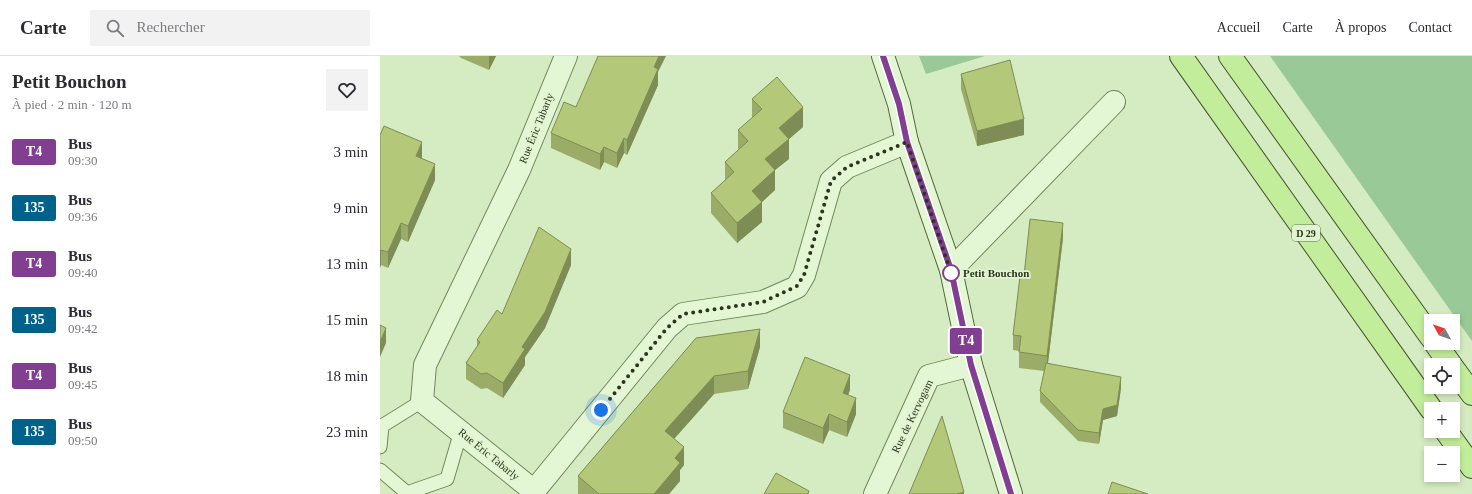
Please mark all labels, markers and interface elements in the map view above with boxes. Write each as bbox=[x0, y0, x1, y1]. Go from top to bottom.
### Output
search box bbox=[90, 10, 370, 46]
text: Carte bbox=[20, 17, 66, 38]
icon: search bbox=[104, 17, 126, 39]
text: Rechercher bbox=[136, 19, 205, 35]
text: Accueil bbox=[1217, 20, 1260, 35]
text: Carte bbox=[1282, 20, 1313, 35]
text: À propos bbox=[1335, 20, 1386, 35]
text: Contact bbox=[1408, 20, 1452, 35]
button: heart bbox=[326, 69, 368, 111]
text: Petit Bouchon bbox=[12, 71, 127, 92]
street label: Rue Éric Tabarly bbox=[516, 91, 556, 165]
text: À pied · 2 min · 120 m bbox=[12, 97, 132, 112]
text: Bus bbox=[68, 136, 92, 152]
text: T4 bbox=[26, 144, 42, 159]
text: 3 min bbox=[333, 144, 368, 160]
text: 09:30 bbox=[68, 153, 98, 168]
text: Bus bbox=[68, 192, 92, 208]
text: 135 bbox=[24, 200, 45, 215]
text: 9 min bbox=[333, 200, 368, 216]
text: 09:36 bbox=[68, 209, 98, 224]
road number: D 29 bbox=[1292, 225, 1320, 241]
text: Bus bbox=[68, 248, 92, 264]
text: T4 bbox=[26, 256, 42, 271]
text: 13 min bbox=[326, 256, 368, 272]
marker: Petit Bouchon bbox=[942, 264, 960, 282]
text: 09:40 bbox=[68, 265, 98, 280]
place label: Petit Bouchon bbox=[963, 267, 1029, 279]
text: Bus bbox=[68, 304, 92, 320]
text: 135 bbox=[24, 312, 45, 327]
text: 15 min bbox=[326, 312, 368, 328]
north arrow bbox=[1424, 314, 1460, 350]
map controls bbox=[1424, 314, 1460, 482]
text: 09:42 bbox=[68, 321, 98, 336]
line badge: T4 bbox=[948, 328, 984, 354]
text: T4 bbox=[958, 333, 974, 348]
button: locate bbox=[1424, 358, 1460, 394]
text: Bus bbox=[68, 360, 92, 376]
text: T4 bbox=[26, 368, 42, 383]
text: 18 min bbox=[326, 368, 368, 384]
text: 09:45 bbox=[68, 377, 98, 392]
street label: Rue de Kervogam bbox=[889, 377, 935, 455]
your location bbox=[591, 400, 611, 420]
button: + bbox=[1424, 402, 1460, 438]
text: Bus bbox=[68, 416, 92, 432]
text: 135 bbox=[24, 424, 45, 439]
text: 23 min bbox=[326, 424, 368, 440]
street label: Rue Éric Tabarly bbox=[456, 426, 522, 483]
text: 09:50 bbox=[68, 433, 98, 448]
button: − bbox=[1424, 446, 1460, 482]

